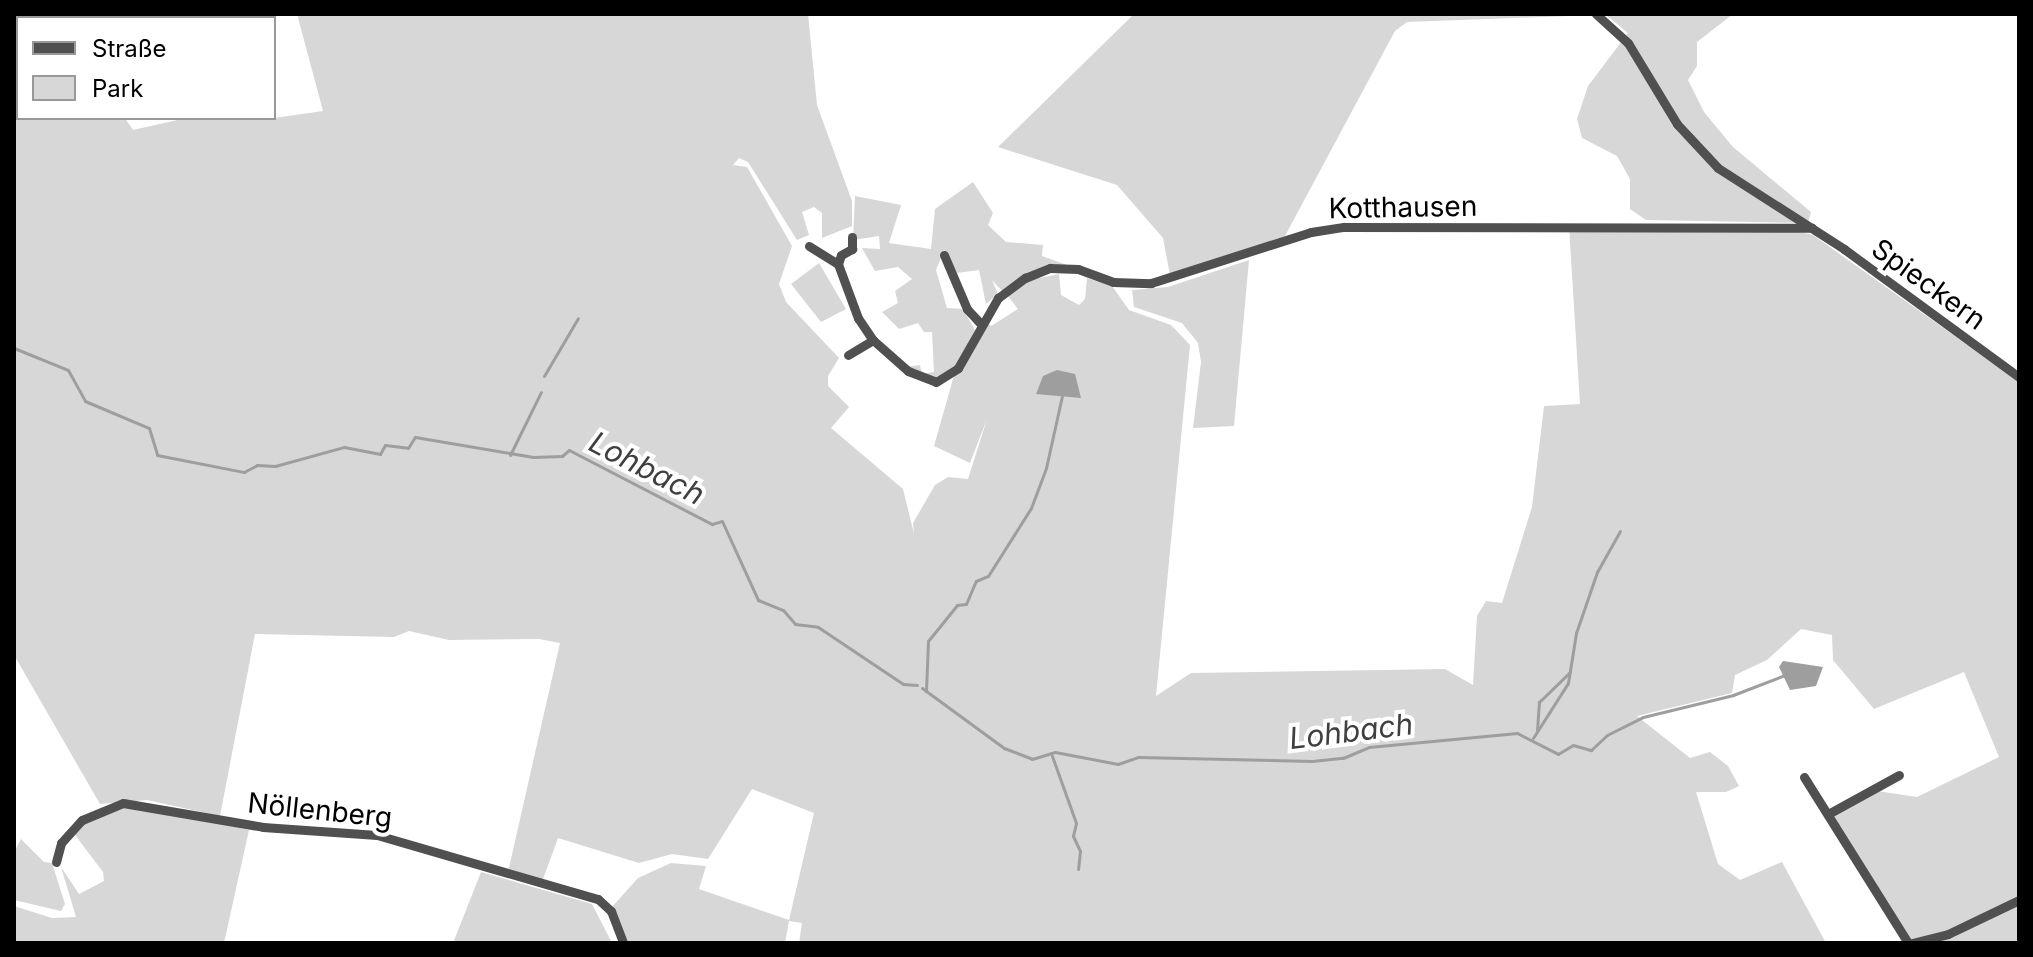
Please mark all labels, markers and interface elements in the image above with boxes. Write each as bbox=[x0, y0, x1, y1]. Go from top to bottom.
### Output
legend bbox=[16, 16, 276, 120]
text: Straße bbox=[92, 34, 167, 63]
text: Park bbox=[92, 74, 143, 103]
street label: Kotthausen bbox=[1328, 189, 1478, 225]
street label: Spieckern bbox=[1865, 231, 1993, 337]
water label: Lohbach bbox=[583, 424, 711, 512]
water label: Lohbach bbox=[1287, 706, 1415, 756]
street label: Nöllenberg bbox=[246, 786, 394, 834]

